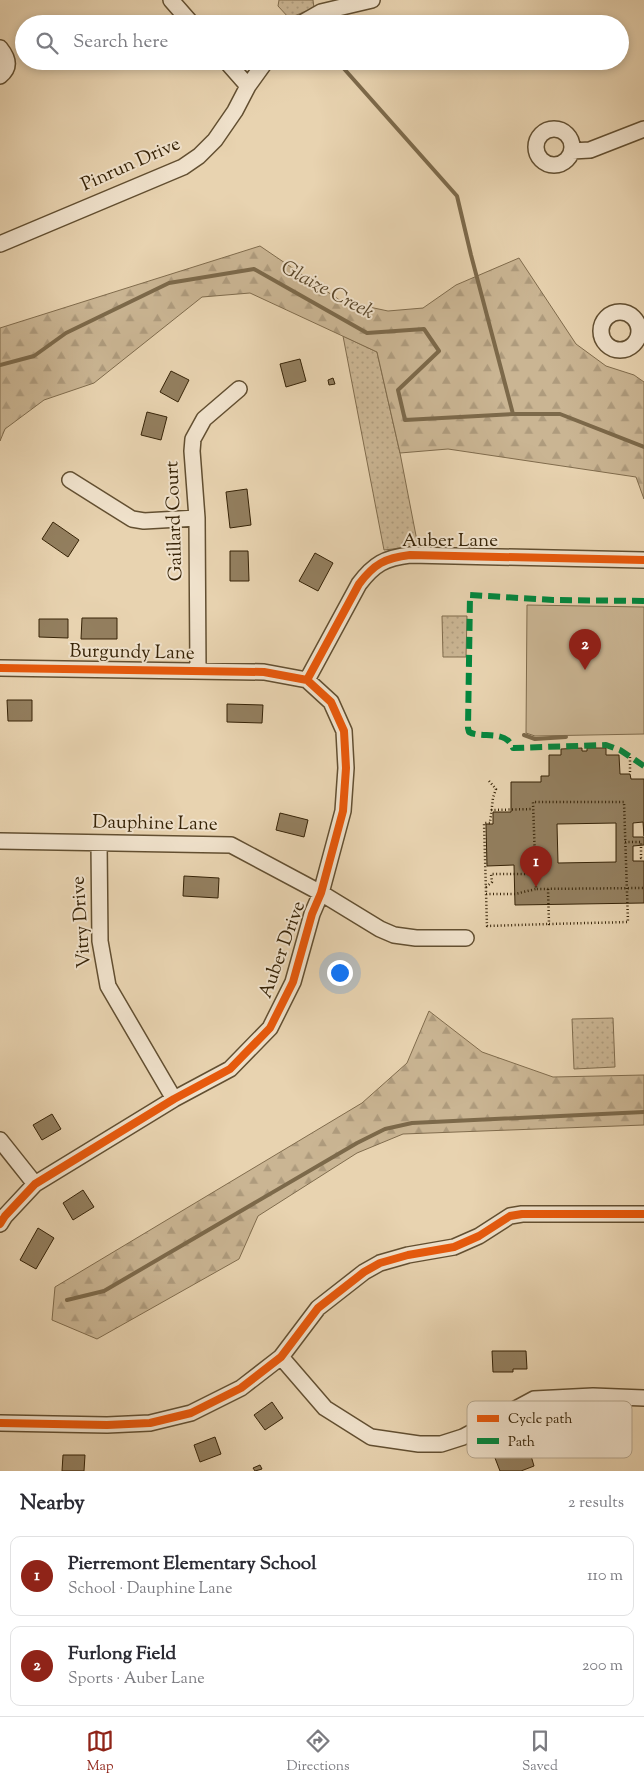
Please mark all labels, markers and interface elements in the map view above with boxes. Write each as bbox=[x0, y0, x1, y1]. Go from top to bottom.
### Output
search box bbox=[15, 15, 629, 70]
icon: search bbox=[33, 29, 61, 57]
text: Search here bbox=[73, 29, 168, 56]
street label: Pinrun Drive bbox=[77, 131, 185, 199]
water label: Glaize Creek bbox=[275, 254, 379, 328]
street label: Gaillard Court bbox=[159, 460, 191, 582]
street label: Auber Lane bbox=[402, 528, 498, 555]
pin: 2 bbox=[569, 629, 601, 670]
street label: Burgundy Lane bbox=[69, 638, 195, 668]
street label: Dauphine Lane bbox=[92, 809, 218, 839]
pin: 1 bbox=[520, 846, 552, 887]
street label: Vitry Drive bbox=[65, 875, 99, 969]
street label: Auber Drive bbox=[253, 897, 313, 1002]
your location bbox=[327, 960, 353, 986]
legend bbox=[467, 1401, 632, 1458]
text: Cycle path bbox=[508, 1410, 572, 1430]
text: Path bbox=[508, 1433, 535, 1453]
text: Nearby bbox=[20, 1489, 85, 1519]
text: 2 results bbox=[568, 1492, 624, 1515]
text: Pierremont Elementary School bbox=[68, 1551, 316, 1578]
text: 1 bbox=[34, 1565, 40, 1588]
text: 110 m bbox=[587, 1565, 623, 1588]
text: School · Dauphine Lane bbox=[68, 1578, 232, 1601]
text: Furlong Field bbox=[68, 1641, 176, 1668]
text: 2 bbox=[33, 1655, 41, 1678]
text: 200 m bbox=[582, 1655, 623, 1678]
text: Sports · Auber Lane bbox=[68, 1668, 205, 1691]
tab: Map bbox=[86, 1727, 114, 1777]
tab: Directions bbox=[286, 1727, 350, 1777]
tab: Saved bbox=[522, 1727, 558, 1777]

